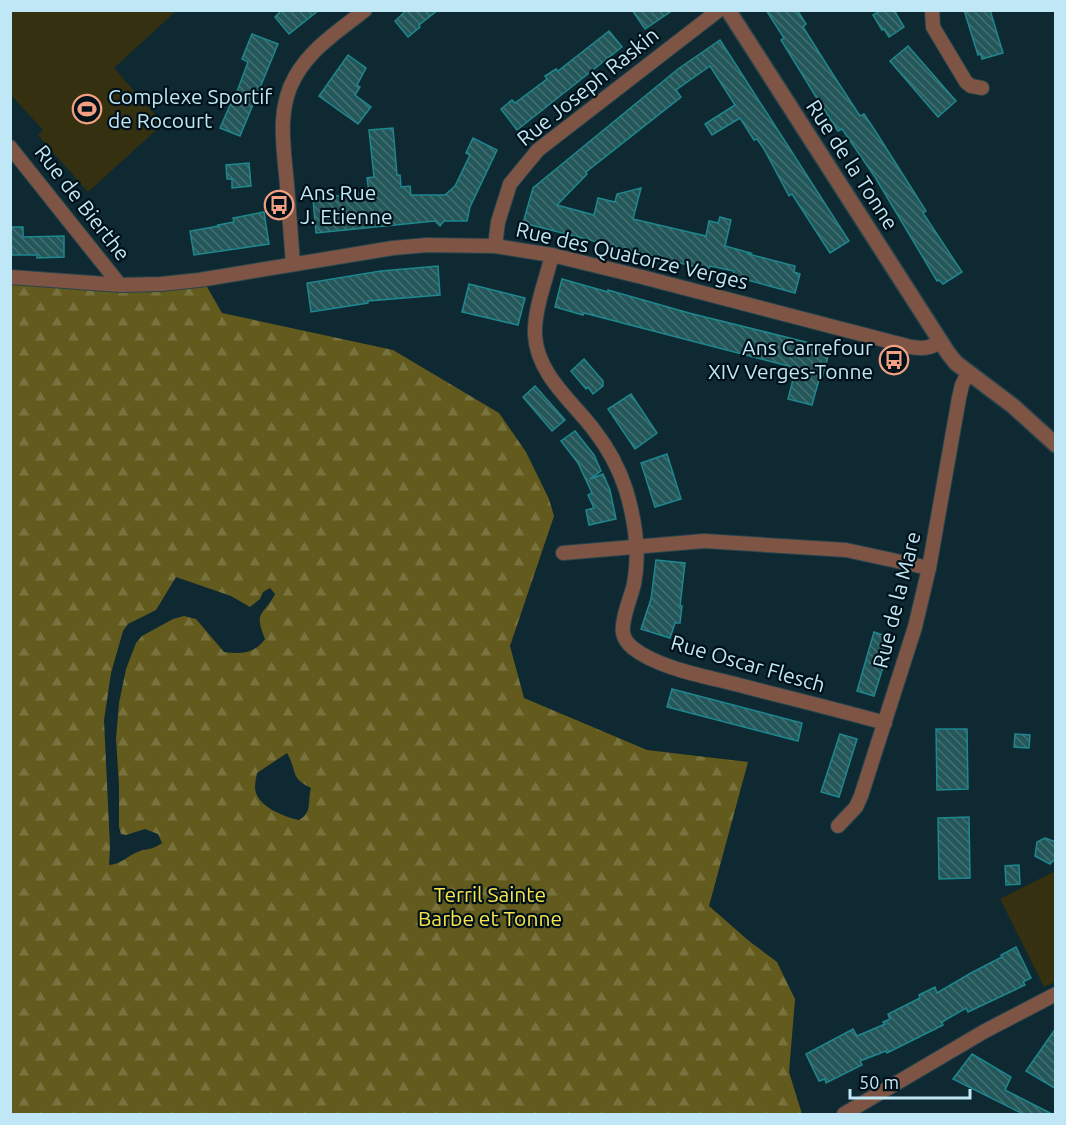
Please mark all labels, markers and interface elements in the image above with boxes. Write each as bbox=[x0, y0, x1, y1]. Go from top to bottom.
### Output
street label: Rue Joseph Raskin bbox=[512, 22, 663, 150]
place label: Complexe Sportif de Rocourt bbox=[108, 84, 273, 132]
sports icon: Complexe Sportif de Rocourt bbox=[71, 93, 103, 125]
street label: Rue de la Tonne bbox=[802, 95, 904, 234]
street label: Rue de Bierthe bbox=[30, 140, 135, 265]
place label: Ans Rue J. Etienne bbox=[300, 180, 393, 228]
bus stop icon: Ans Rue J. Etienne bbox=[263, 189, 295, 221]
street label: Rue des Quatorze Verges bbox=[514, 217, 751, 293]
place label: Ans Carrefour XIV Verges-Tonne bbox=[708, 335, 873, 383]
bus stop icon: Ans Carrefour XIV Verges-Tonne bbox=[878, 344, 910, 376]
street label: Rue de la Mare bbox=[867, 529, 925, 671]
street label: Rue Oscar Flesch bbox=[668, 630, 828, 697]
park label: Terril Sainte Barbe et Tonne bbox=[418, 882, 562, 930]
scale bar bbox=[850, 1062, 970, 1100]
text: 50 m bbox=[859, 1072, 899, 1092]

